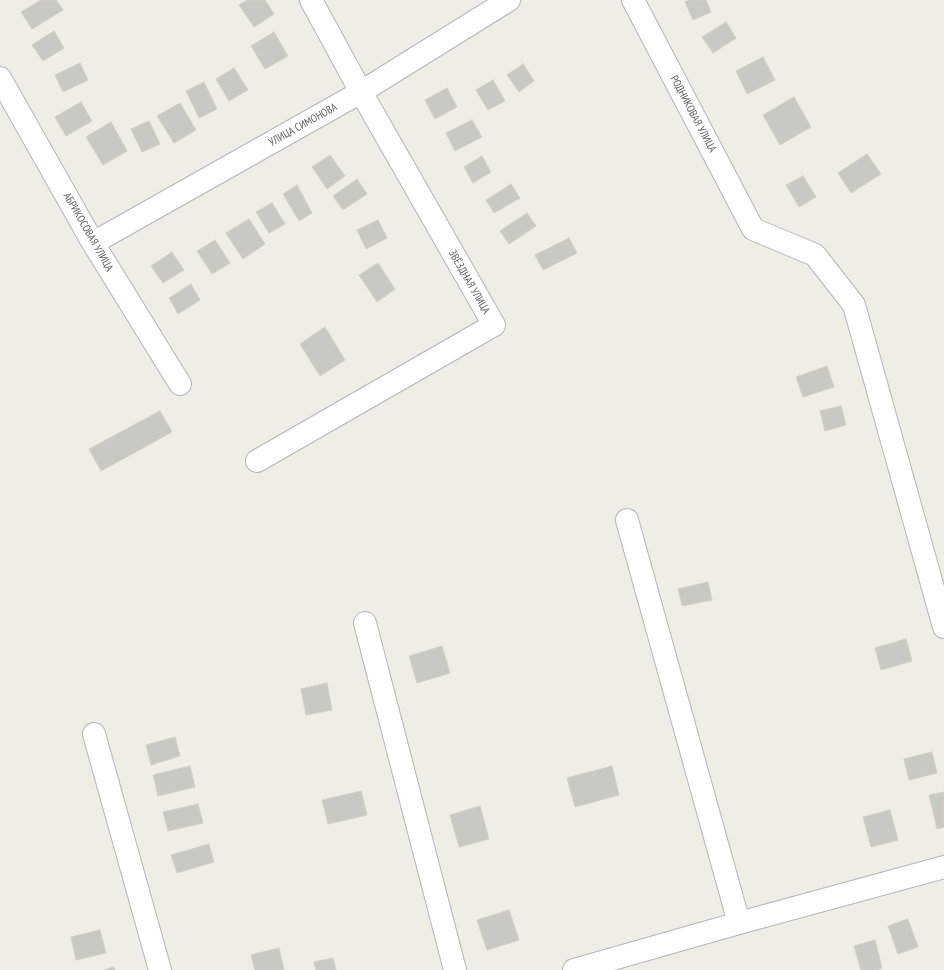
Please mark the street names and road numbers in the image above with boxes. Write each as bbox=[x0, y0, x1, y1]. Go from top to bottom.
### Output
street label: РОДНИКОВАЯ УЛИЦА bbox=[667, 73, 719, 155]
street label: УЛИЦА СИМОНОВА bbox=[266, 101, 340, 149]
street label: АБРИКОСОВАЯ УЛИЦА bbox=[60, 190, 116, 274]
street label: ЗВЁЗДНАЯ УЛИЦА bbox=[445, 248, 493, 316]

